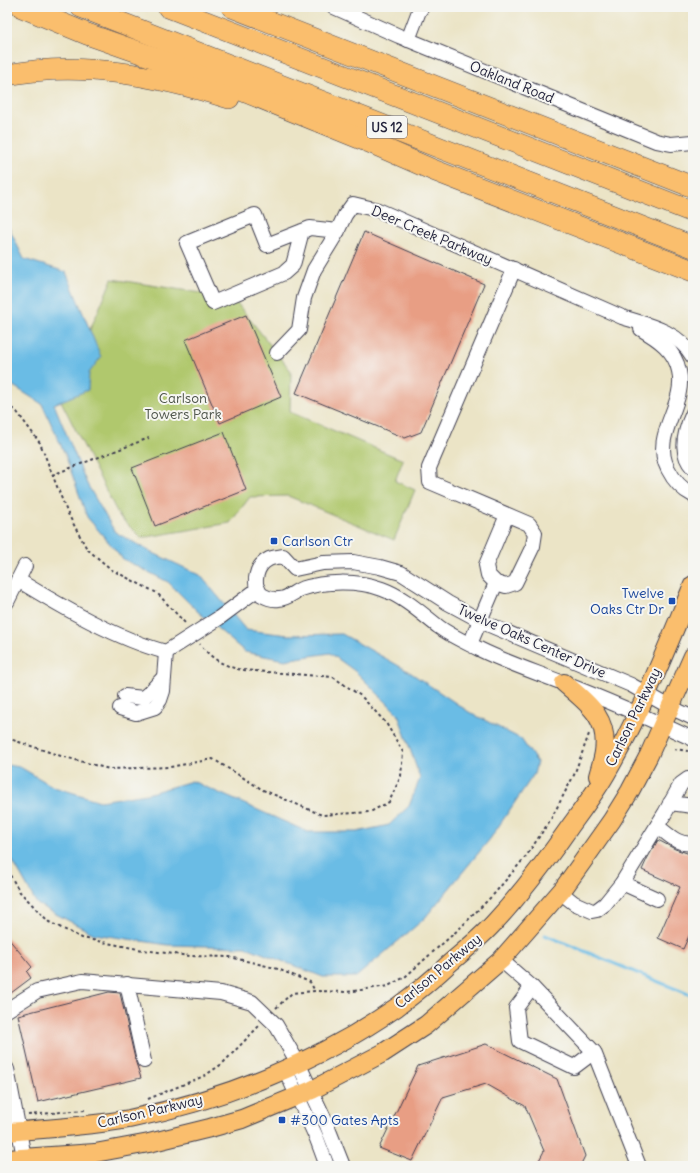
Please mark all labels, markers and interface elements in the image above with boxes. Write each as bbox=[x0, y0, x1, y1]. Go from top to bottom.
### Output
street label: Oakland Road bbox=[467, 57, 557, 107]
road number: US 12 bbox=[367, 116, 407, 138]
street label: Deer Creek Parkway bbox=[369, 201, 495, 269]
park label: Carlson Towers Park bbox=[144, 389, 222, 423]
place label: Carlson Ctr bbox=[282, 532, 353, 550]
marker: Carlson Ctr bbox=[269, 536, 279, 546]
place label: Twelve Oaks Ctr Dr bbox=[590, 584, 664, 618]
marker: Twelve Oaks Ctr Dr bbox=[667, 596, 677, 606]
street label: Twelve Oaks Center Drive bbox=[455, 600, 609, 682]
street label: Carlson Parkway bbox=[601, 665, 665, 769]
street label: Carlson Parkway bbox=[391, 930, 485, 1012]
street label: Carlson Parkway bbox=[96, 1090, 204, 1132]
place label: #300 Gates Apts bbox=[290, 1111, 399, 1129]
marker: #300 Gates Apts bbox=[277, 1115, 287, 1125]

